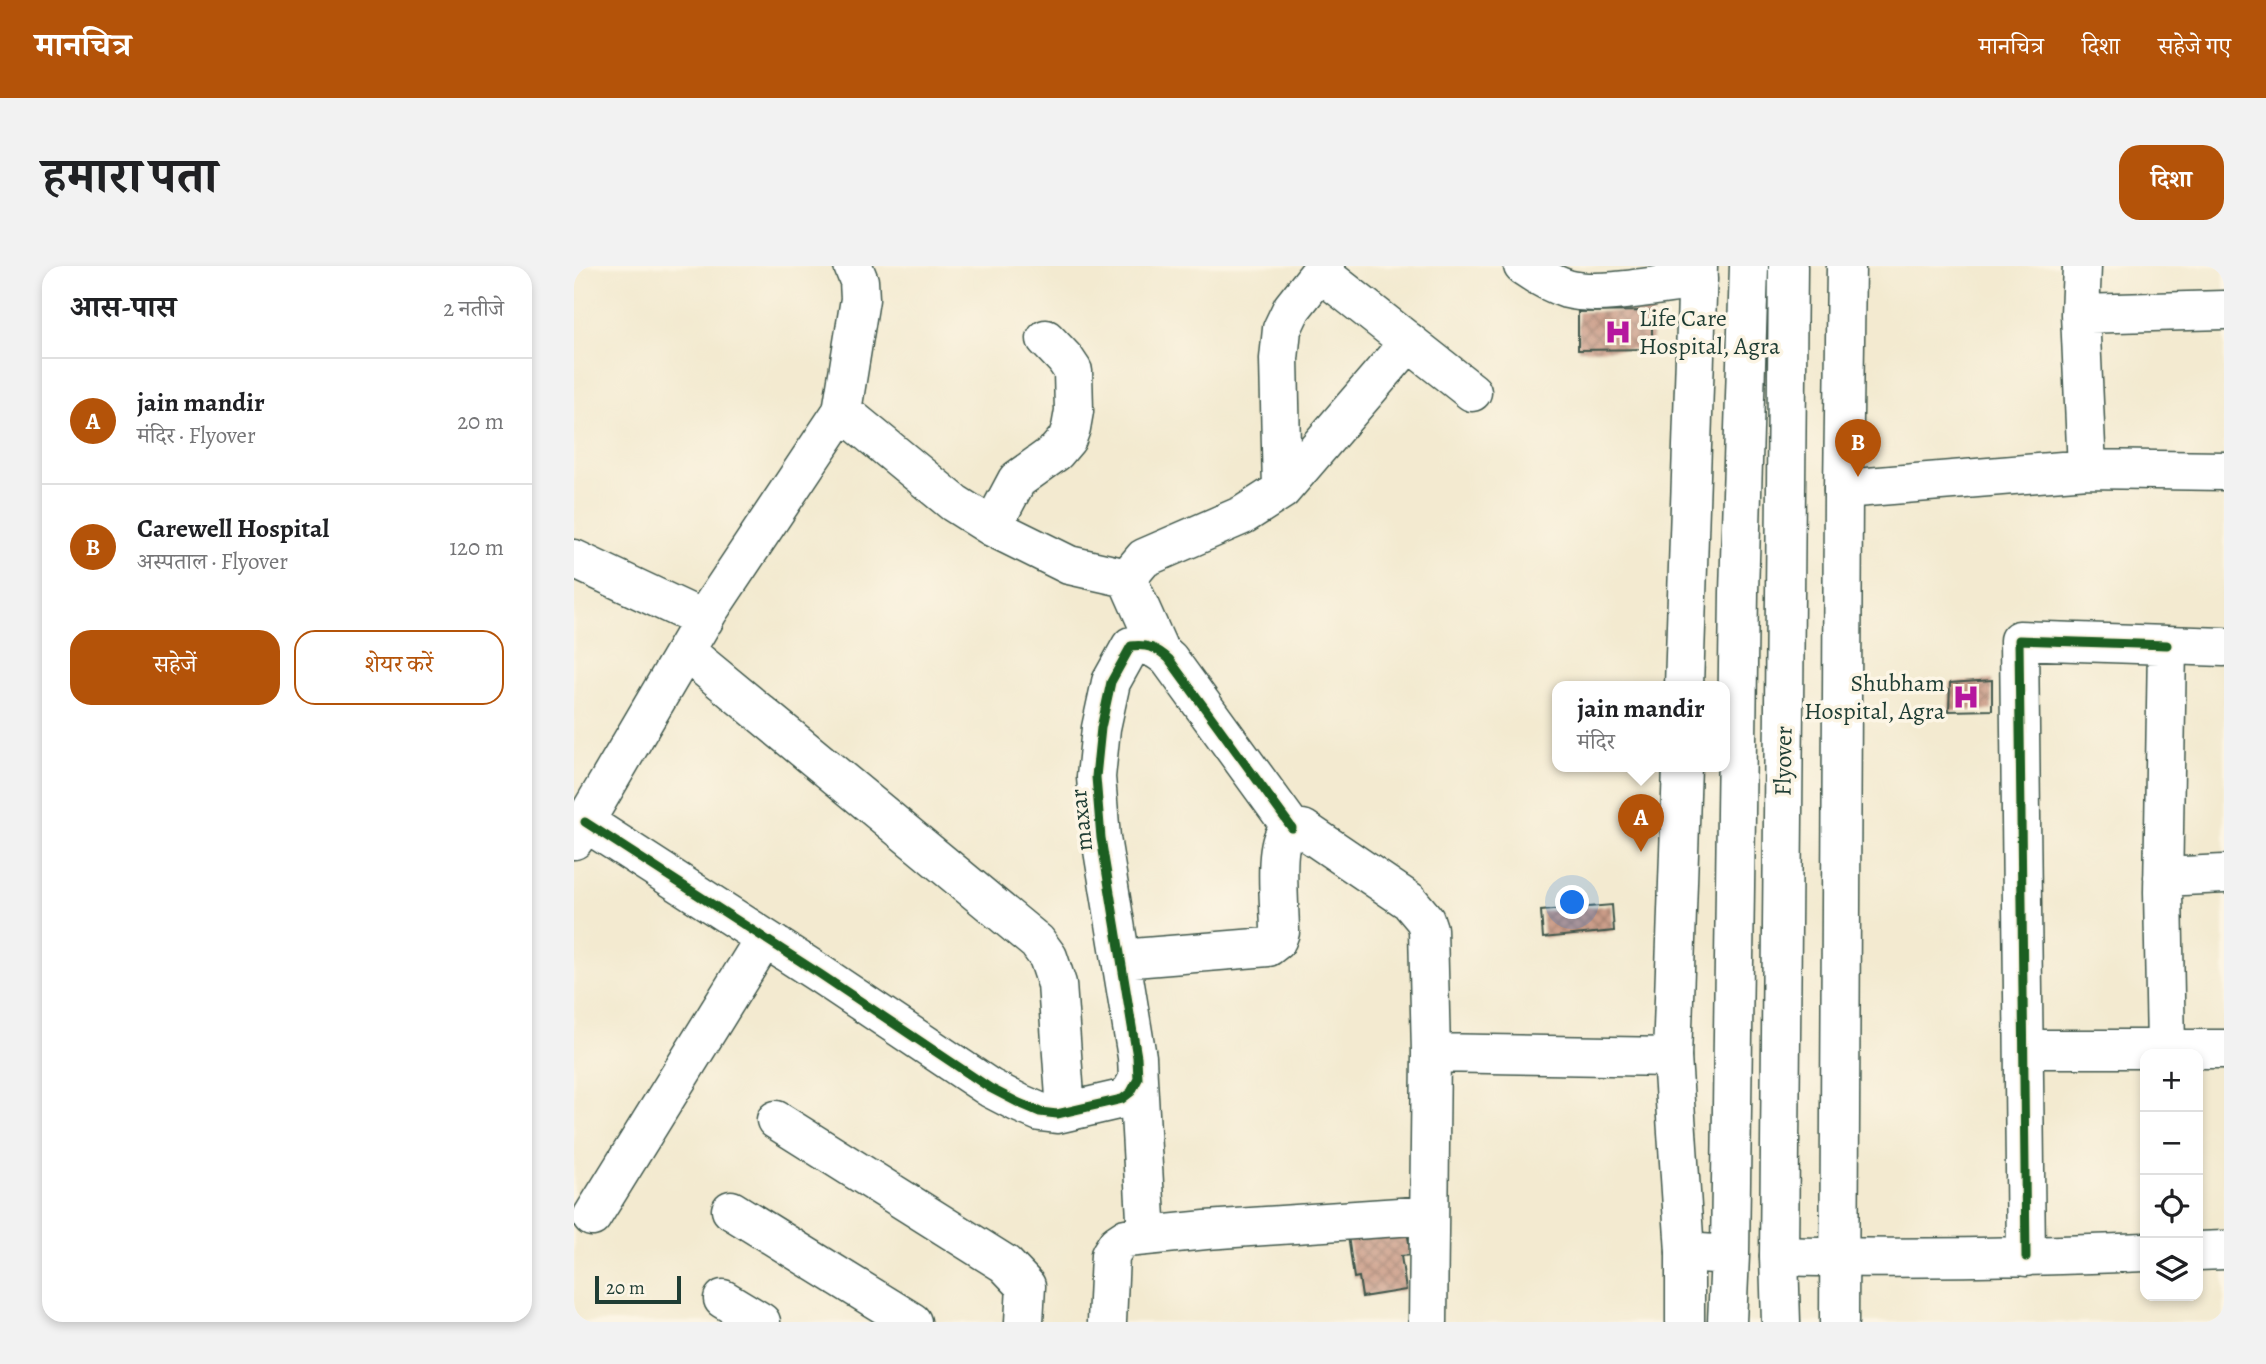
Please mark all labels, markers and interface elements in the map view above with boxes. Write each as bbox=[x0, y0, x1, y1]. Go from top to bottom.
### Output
text: मानचित्र bbox=[35, 22, 131, 67]
text: मानचित्र bbox=[1979, 30, 2044, 62]
text: दिशा bbox=[2082, 30, 2120, 62]
text: सहेजे गए bbox=[2158, 30, 2231, 62]
text: हमारा पता bbox=[42, 142, 217, 209]
button: दिशा bbox=[2119, 145, 2224, 220]
text: आस-पास bbox=[70, 287, 176, 327]
text: 2 नतीजे bbox=[443, 293, 504, 324]
place label: Life Care Hospital, Agra bbox=[1639, 302, 1781, 362]
hospital icon: Life Care Hospital, Agra bbox=[1603, 317, 1633, 347]
text: jain mandir bbox=[137, 385, 265, 420]
text: A bbox=[86, 406, 100, 437]
text: 20 m bbox=[457, 406, 504, 437]
pin: B bbox=[1835, 419, 1881, 477]
text: मंदिर · Flyover bbox=[137, 420, 256, 451]
text: Carewell Hospital bbox=[137, 511, 329, 546]
text: B bbox=[86, 532, 100, 563]
text: 120 m bbox=[449, 532, 504, 563]
text: अस्पताल · Flyover bbox=[137, 546, 288, 577]
button: सहेजें bbox=[70, 630, 280, 705]
button: शेयर करें bbox=[294, 630, 504, 705]
place label: Shubham Hospital, Agra bbox=[1804, 667, 1946, 727]
popup bbox=[1552, 681, 1730, 772]
hospital icon: Shubham Hospital, Agra bbox=[1951, 682, 1981, 712]
text: jain mandir bbox=[1577, 691, 1705, 726]
text: मंदिर bbox=[1577, 726, 1615, 757]
street label: Flyover bbox=[1766, 726, 1800, 796]
street label: maxar bbox=[1062, 787, 1100, 853]
pin: A bbox=[1618, 794, 1664, 852]
your location bbox=[1555, 885, 1589, 919]
map controls bbox=[2140, 1049, 2203, 1301]
button: + bbox=[2140, 1049, 2203, 1112]
button: − bbox=[2140, 1112, 2203, 1175]
button: locate bbox=[2140, 1175, 2203, 1238]
button: layers bbox=[2140, 1238, 2203, 1301]
scale bar bbox=[595, 1273, 681, 1305]
text: 20 m bbox=[606, 1275, 645, 1301]

